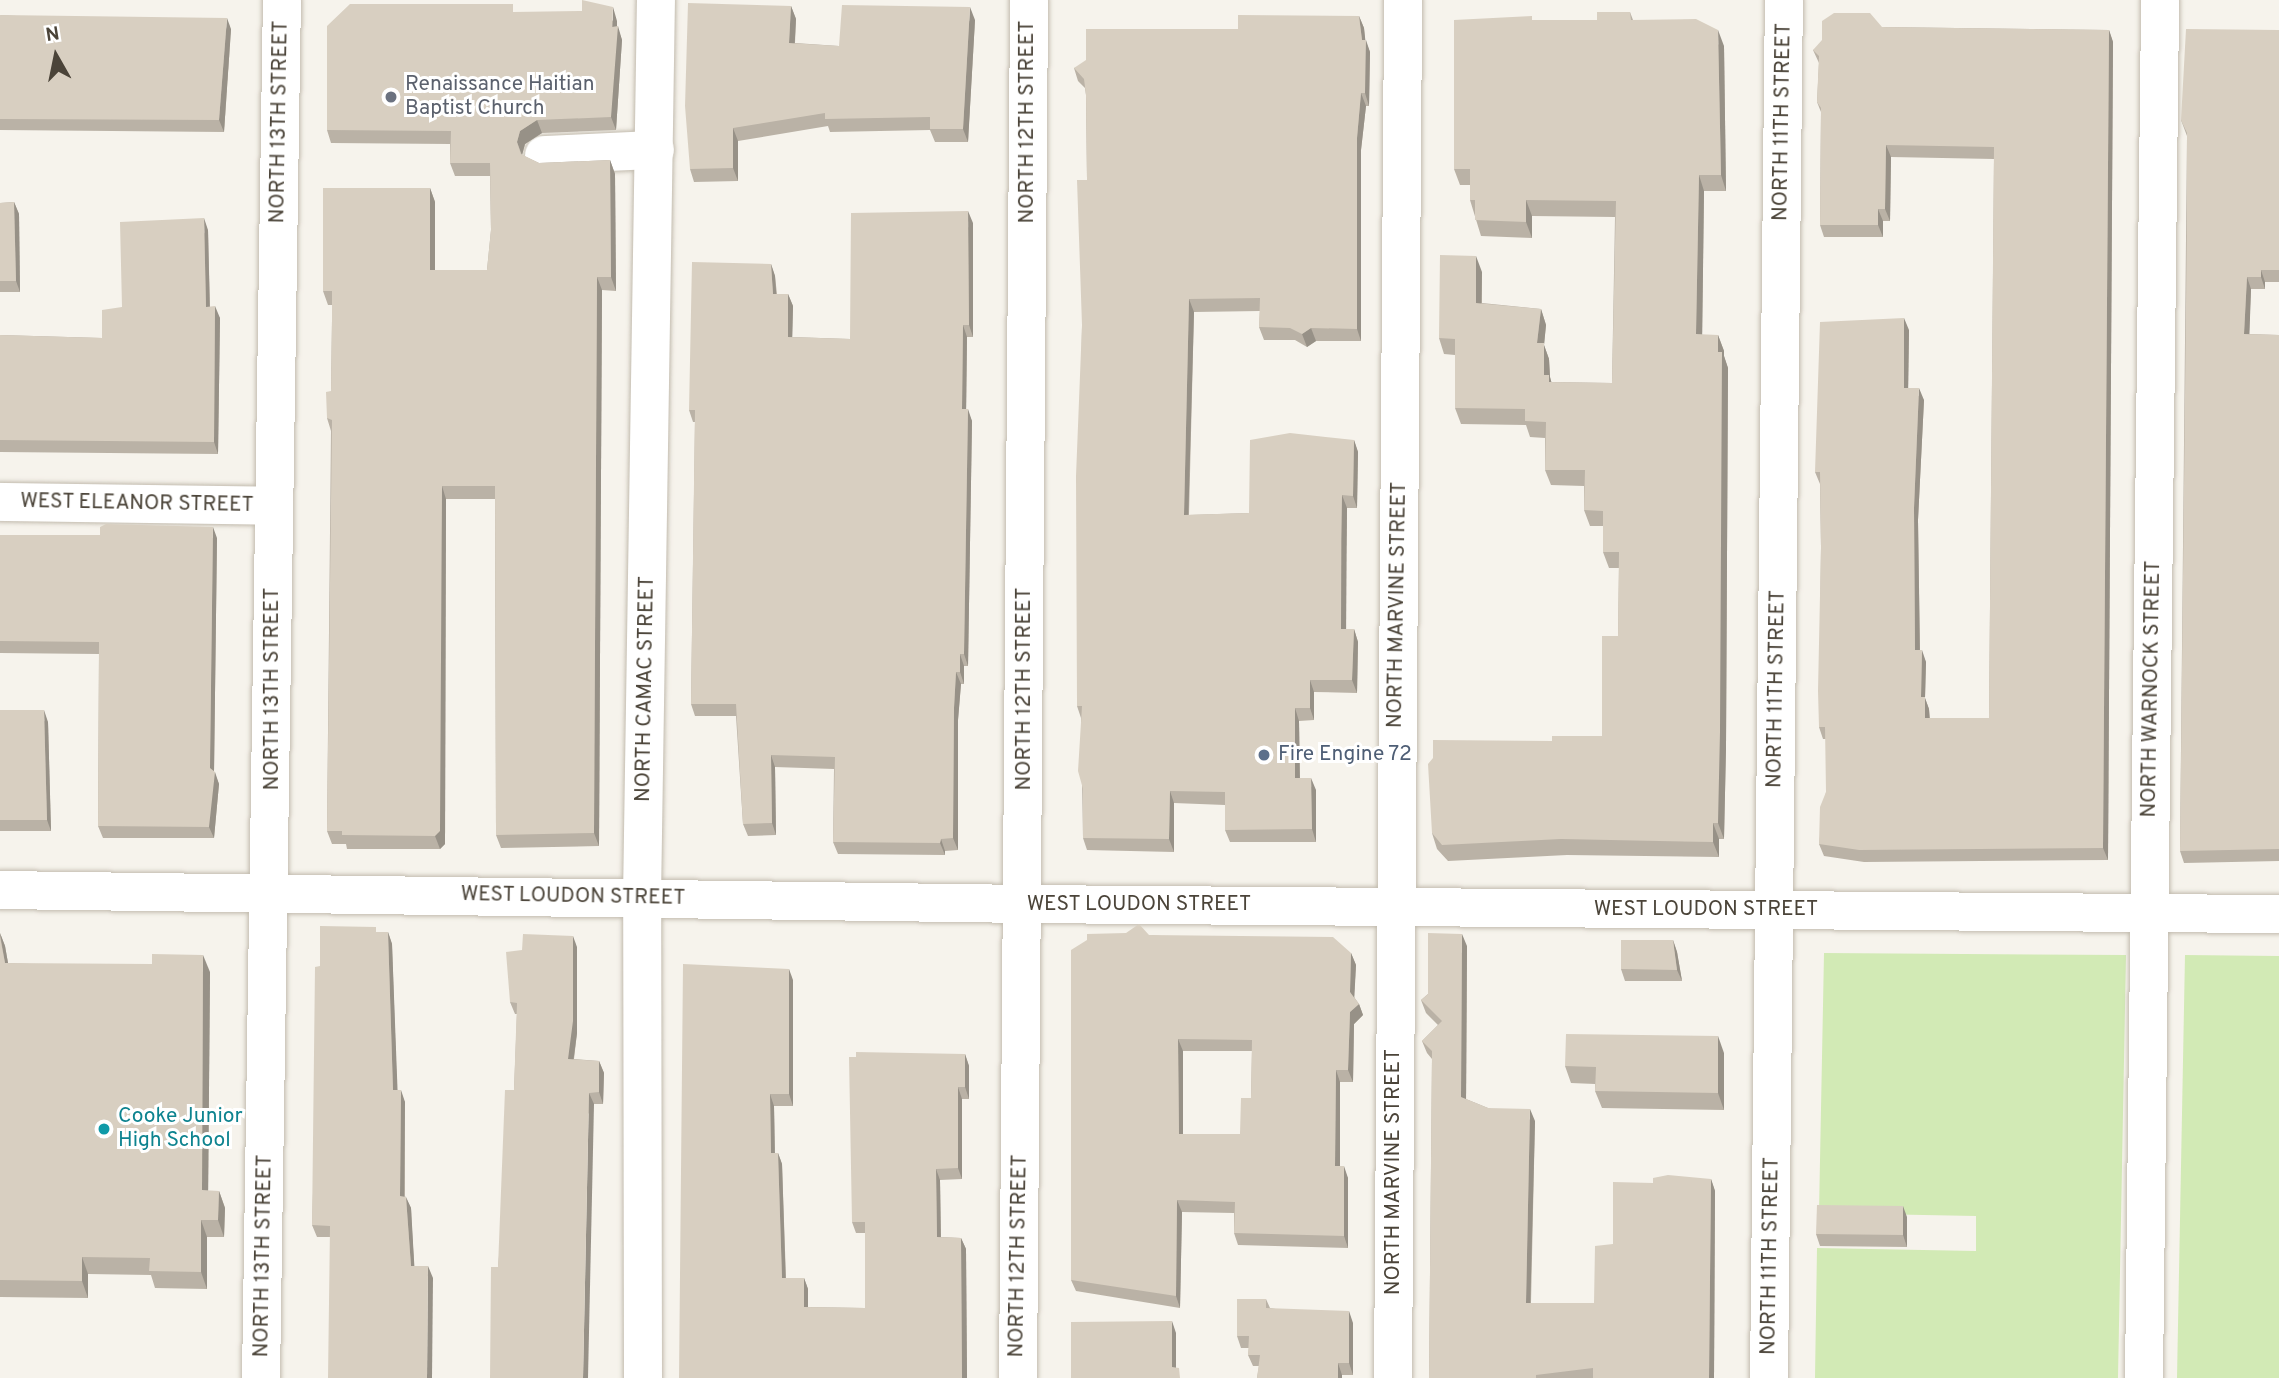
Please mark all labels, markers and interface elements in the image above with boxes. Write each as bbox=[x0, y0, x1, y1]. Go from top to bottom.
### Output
street label: NORTH 13TH STREET bbox=[266, 20, 294, 224]
street label: NORTH 12TH STREET bbox=[1015, 20, 1041, 224]
north arrow bbox=[21, 21, 91, 91]
text: N bbox=[44, 22, 61, 48]
street label: NORTH 11TH STREET bbox=[1769, 23, 1797, 221]
place label: Renaissance Haitian Baptist Church bbox=[405, 72, 595, 122]
marker: Renaissance Haitian Baptist Church bbox=[383, 89, 399, 105]
street label: NORTH MARVINE STREET bbox=[1383, 482, 1413, 728]
street label: WEST ELEANOR STREET bbox=[20, 489, 254, 519]
street label: NORTH WARNOCK STREET bbox=[2137, 560, 2167, 818]
street label: NORTH CAMAC STREET bbox=[631, 576, 661, 802]
street label: NORTH 12TH STREET bbox=[1012, 587, 1038, 791]
street label: NORTH 13TH STREET bbox=[260, 588, 286, 790]
street label: NORTH 11TH STREET bbox=[1763, 590, 1791, 788]
place label: Fire Engine 72 bbox=[1278, 742, 1413, 768]
marker: Fire Engine 72 bbox=[1256, 747, 1272, 763]
street label: WEST LOUDON STREET bbox=[460, 882, 686, 912]
street label: WEST LOUDON STREET bbox=[1026, 892, 1252, 918]
street label: WEST LOUDON STREET bbox=[1593, 897, 1819, 923]
street label: NORTH MARVINE STREET bbox=[1381, 1049, 1407, 1295]
place label: Cooke Junior High School bbox=[118, 1104, 243, 1154]
marker: Cooke Junior High School bbox=[96, 1121, 112, 1137]
street label: NORTH 13TH STREET bbox=[250, 1154, 278, 1358]
street label: NORTH 12TH STREET bbox=[1005, 1154, 1033, 1358]
street label: NORTH 11TH STREET bbox=[1757, 1157, 1785, 1355]

